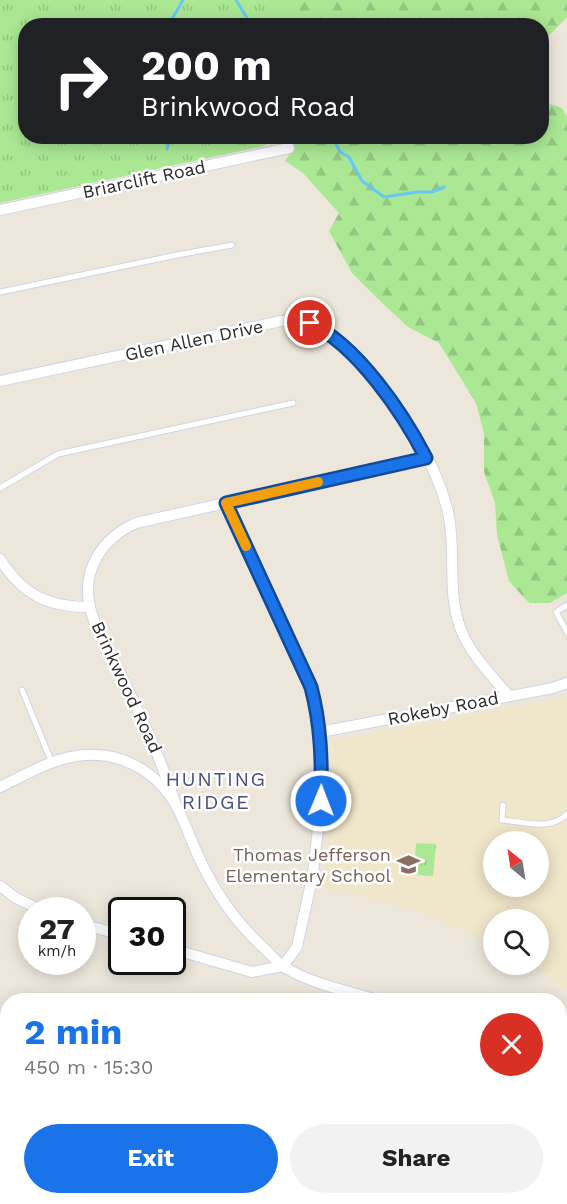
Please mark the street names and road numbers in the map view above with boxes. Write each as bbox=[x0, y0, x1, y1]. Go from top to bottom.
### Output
street label: Briarclift Road bbox=[81, 156, 207, 202]
street label: Glen Allen Drive bbox=[123, 315, 265, 365]
street label: Brinkwood Road bbox=[87, 618, 167, 756]
street label: Rokeby Road bbox=[386, 687, 500, 729]

